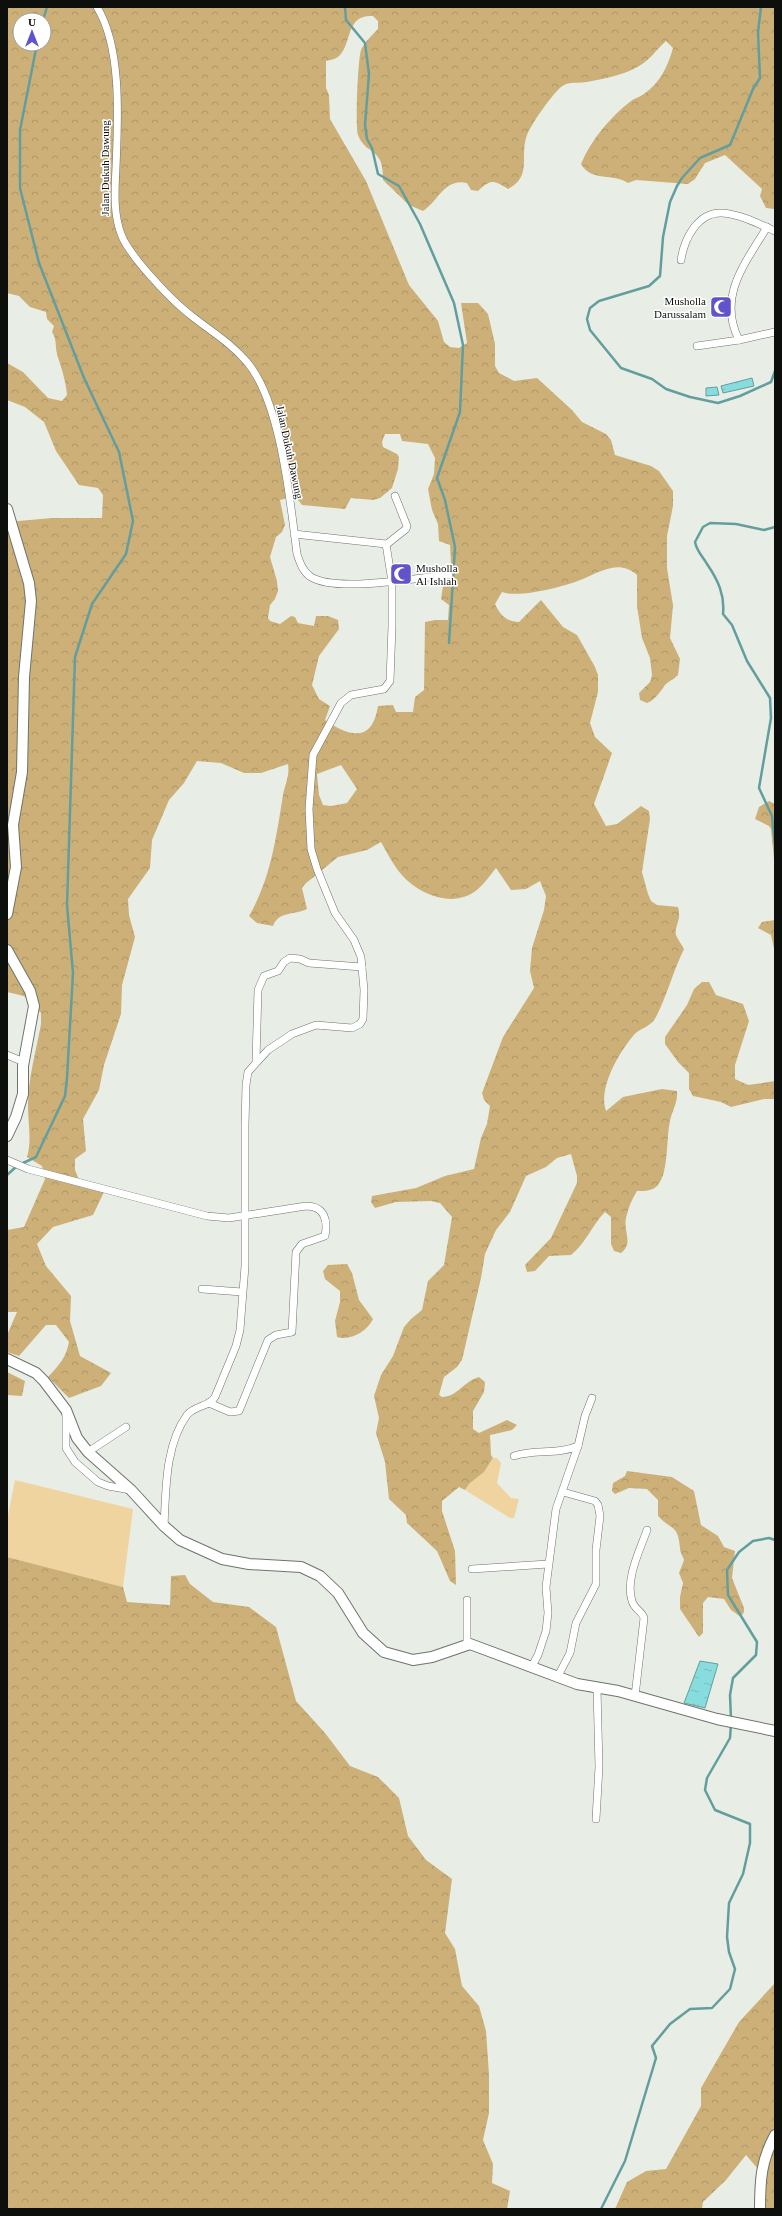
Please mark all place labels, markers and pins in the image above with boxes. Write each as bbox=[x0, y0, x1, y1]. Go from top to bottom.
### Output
mosque icon: Musholla Darussalam bbox=[708, 294, 734, 320]
place label: Musholla Darussalam bbox=[654, 295, 706, 320]
mosque icon: Musholla Al Ishlah bbox=[388, 561, 414, 587]
place label: Musholla Al Ishlah bbox=[416, 562, 458, 587]

